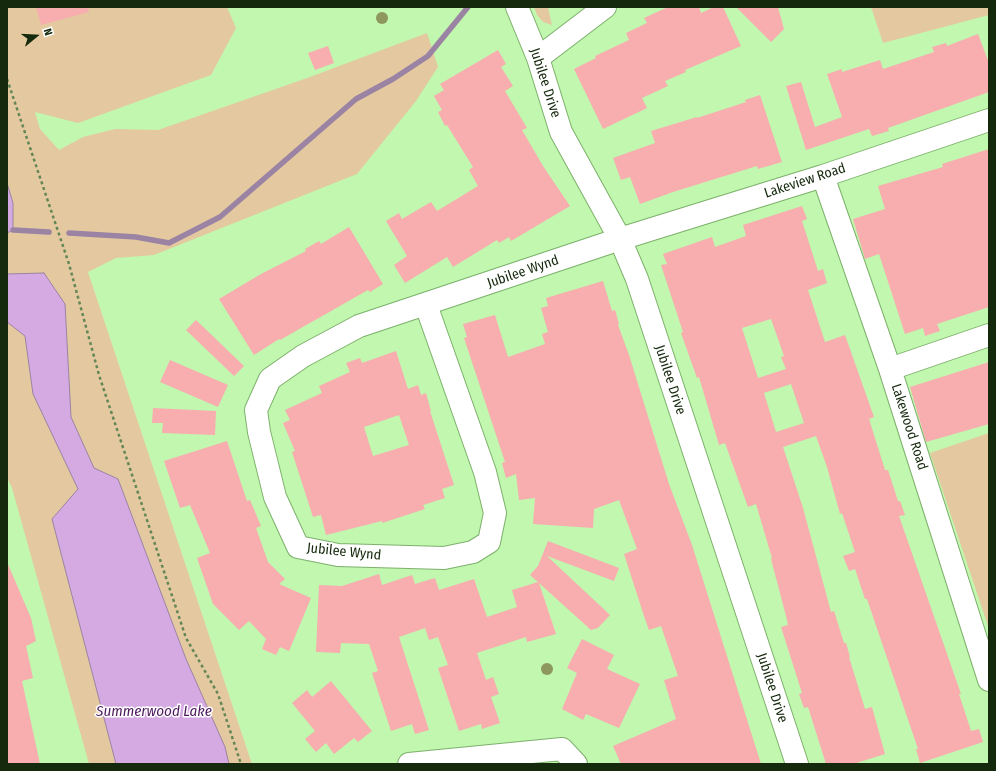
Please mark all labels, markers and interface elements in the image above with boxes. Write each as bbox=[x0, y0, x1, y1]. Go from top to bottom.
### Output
north arrow bbox=[16, 16, 56, 56]
text: N bbox=[41, 27, 55, 37]
street label: Jubilee Drive bbox=[526, 46, 564, 120]
street label: Lakeview Road bbox=[762, 160, 848, 202]
street label: Jubilee Wynd bbox=[485, 252, 561, 292]
street label: Jubilee Drive bbox=[651, 343, 689, 417]
street label: Lakewood Road bbox=[887, 382, 931, 472]
street label: Jubilee Wynd bbox=[306, 540, 382, 564]
street label: Jubilee Drive bbox=[753, 651, 791, 725]
water label: Summerwood Lake bbox=[96, 703, 212, 721]

